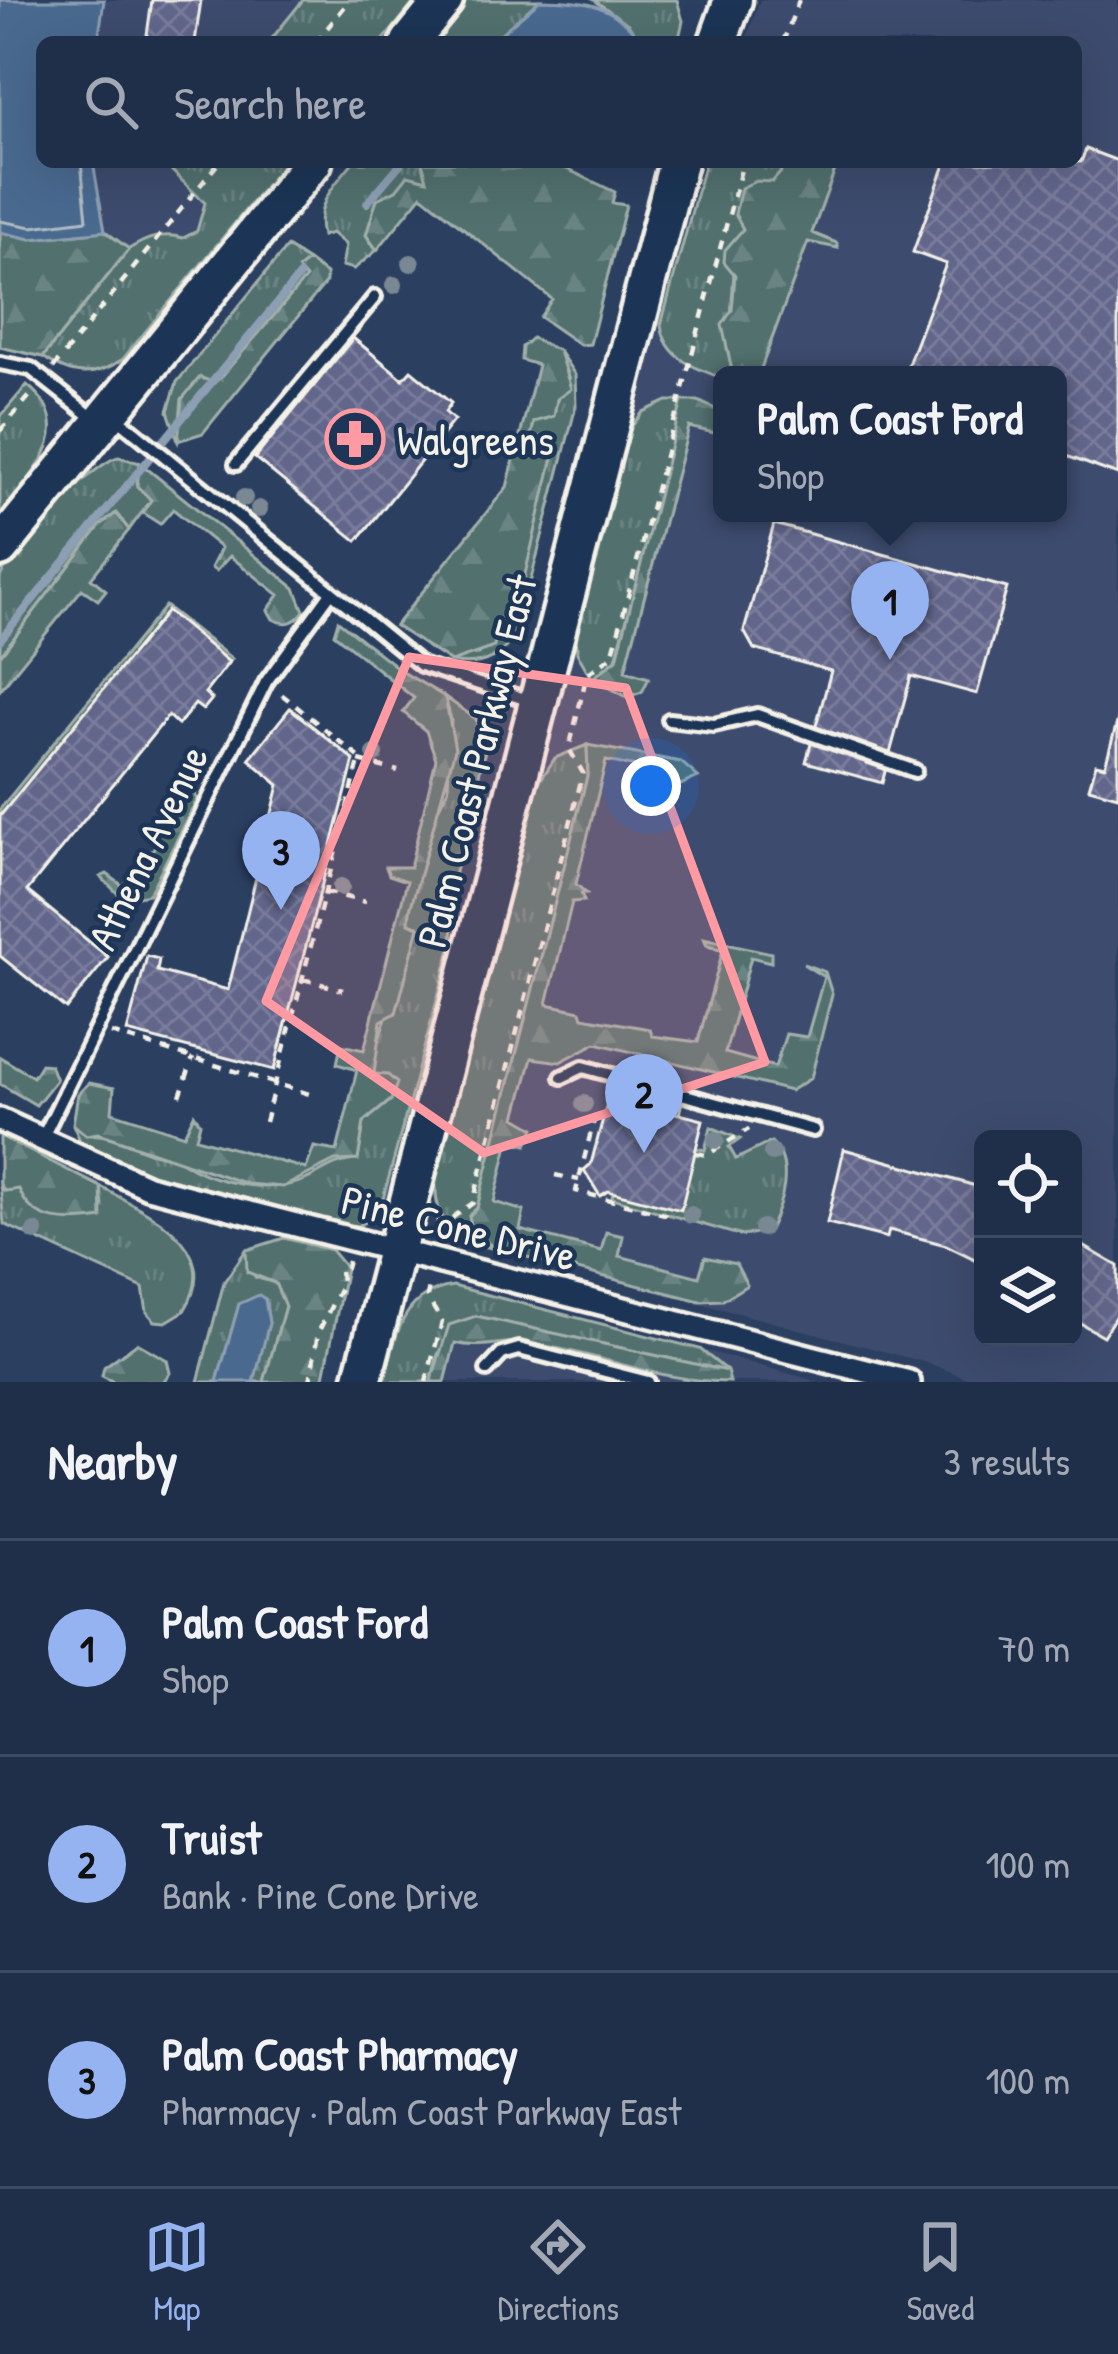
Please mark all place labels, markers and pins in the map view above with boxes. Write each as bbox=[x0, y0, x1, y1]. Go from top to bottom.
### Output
pharmacy icon: Walgreens bbox=[324, 408, 386, 470]
place label: Walgreens bbox=[397, 411, 554, 468]
pin: 1 bbox=[851, 561, 929, 660]
pin: 3 bbox=[242, 811, 320, 910]
pin: 2 bbox=[605, 1054, 683, 1153]

